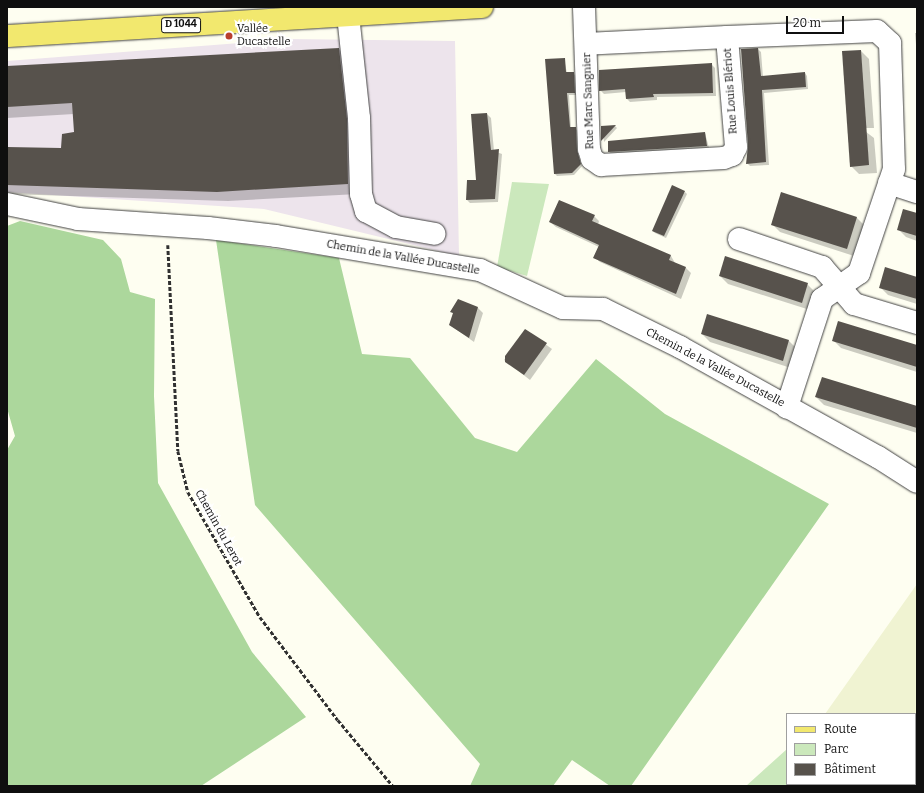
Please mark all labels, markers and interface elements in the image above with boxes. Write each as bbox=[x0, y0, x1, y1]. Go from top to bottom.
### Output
scale bar bbox=[788, 8, 846, 34]
text: 20 m bbox=[793, 16, 821, 30]
road number: D 1044 bbox=[161, 17, 201, 33]
place label: Vallée Ducastelle bbox=[237, 23, 291, 49]
marker: Vallée Ducastelle bbox=[224, 31, 234, 41]
street label: Rue Louis Blériot bbox=[721, 47, 741, 135]
street label: Rue Marc Sangnier bbox=[581, 52, 597, 150]
street label: Chemin de la Vallée Ducastelle bbox=[325, 238, 481, 278]
street label: Chemin de la Vallée Ducastelle bbox=[643, 326, 787, 410]
street label: Chemin du Lerot bbox=[192, 488, 244, 568]
legend bbox=[786, 713, 916, 785]
text: Route bbox=[824, 722, 857, 736]
text: Parc bbox=[824, 742, 849, 756]
text: Bâtiment bbox=[824, 762, 876, 776]

